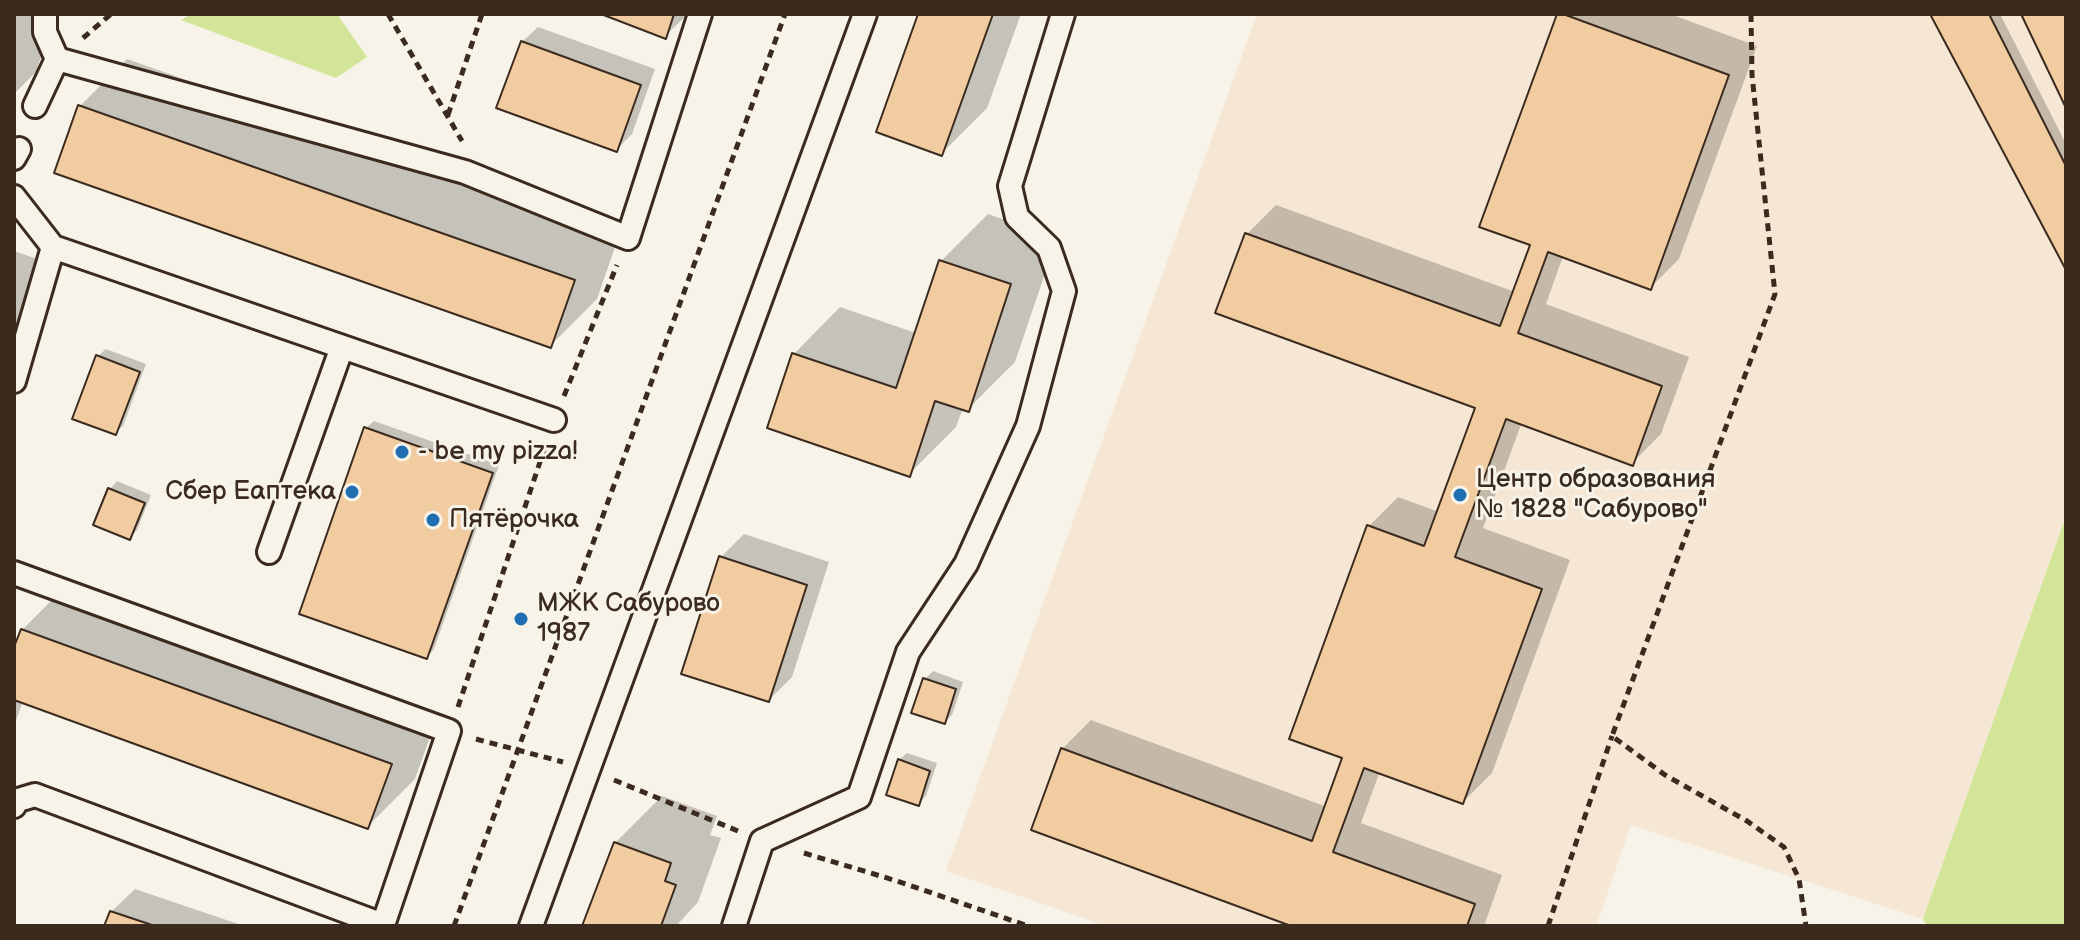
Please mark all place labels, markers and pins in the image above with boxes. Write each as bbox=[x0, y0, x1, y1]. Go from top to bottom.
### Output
place label: - be my pizza! bbox=[418, 436, 578, 468]
marker: - be my pizza! bbox=[393, 443, 411, 461]
place label: Центр образования № 1828 "Сабурово" bbox=[1476, 464, 1715, 526]
place label: Сбер Еаптека bbox=[165, 476, 336, 508]
marker: Сбер Еаптека bbox=[343, 483, 361, 501]
marker: Центр образования № 1828 "Сабурово" bbox=[1451, 486, 1469, 504]
place label: Пятёрочка bbox=[449, 504, 579, 536]
marker: Пятёрочка bbox=[424, 511, 442, 529]
place label: МЖК Сабурово 1987 bbox=[537, 588, 720, 650]
marker: МЖК Сабурово 1987 bbox=[512, 610, 530, 628]

